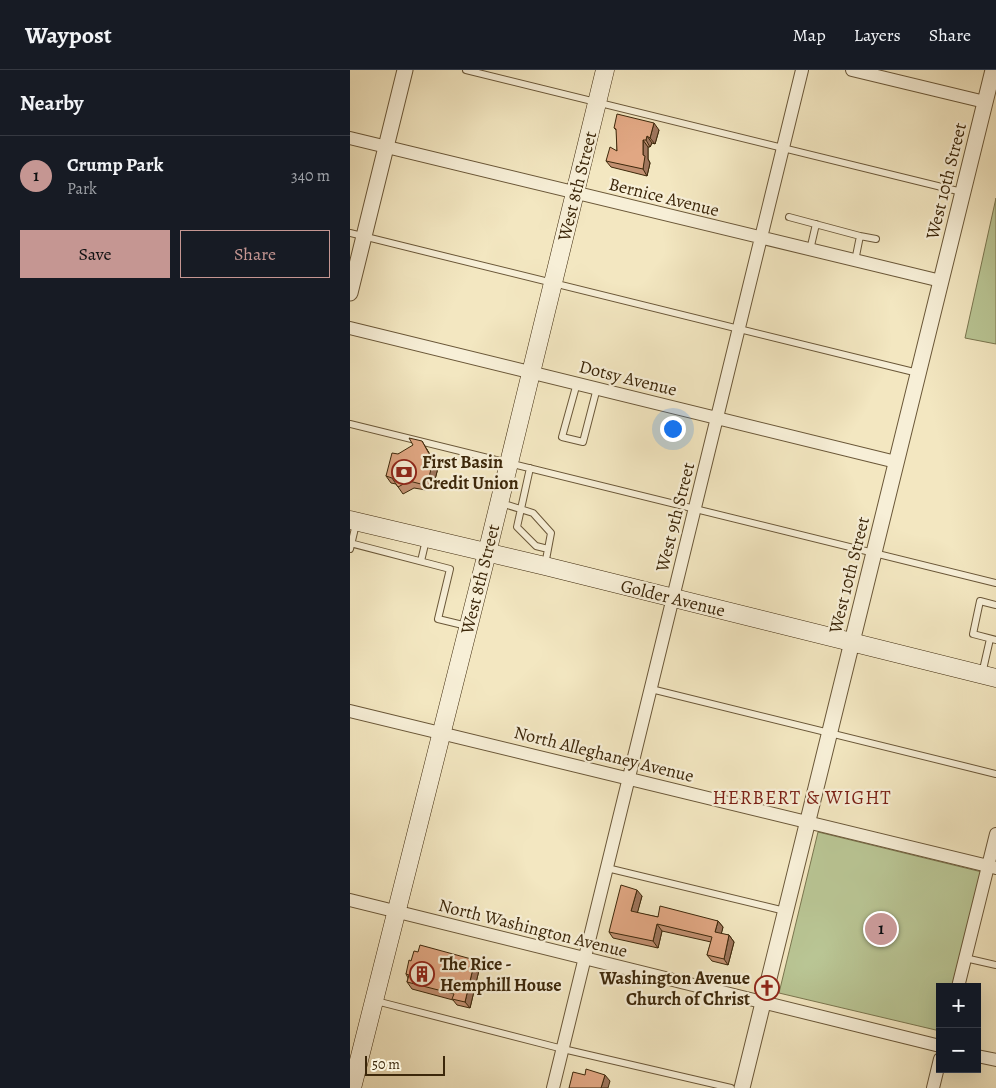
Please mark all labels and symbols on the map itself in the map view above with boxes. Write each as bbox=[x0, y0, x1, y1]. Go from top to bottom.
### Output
street label: West 10th Street bbox=[920, 120, 972, 243]
street label: West 8th Street bbox=[552, 129, 602, 244]
street label: Bernice Avenue bbox=[606, 172, 722, 222]
street label: Dotsy Avenue bbox=[577, 354, 679, 402]
your location bbox=[660, 416, 686, 442]
place label: First Basin Credit Union bbox=[422, 450, 519, 495]
bank icon: First Basin Credit Union bbox=[391, 459, 417, 485]
street label: West 9th Street bbox=[650, 460, 700, 575]
street label: West 10th Street bbox=[823, 514, 875, 637]
street label: West 8th Street bbox=[455, 522, 505, 637]
street label: Golder Avenue bbox=[618, 573, 728, 623]
street label: North Alleghaney Avenue bbox=[512, 720, 696, 788]
district label: HERBERT & WIGHT bbox=[712, 785, 892, 811]
street label: North Washington Avenue bbox=[436, 893, 630, 963]
pin: 1 bbox=[865, 910, 897, 948]
place label: The Rice - Hemphill House bbox=[440, 952, 562, 997]
building icon: The Rice - Hemphill House bbox=[409, 961, 435, 987]
place label: Washington Avenue Church of Christ bbox=[599, 966, 750, 1011]
church icon: Washington Avenue Church of Christ bbox=[754, 975, 780, 1001]
scale bar bbox=[365, 1053, 445, 1076]

